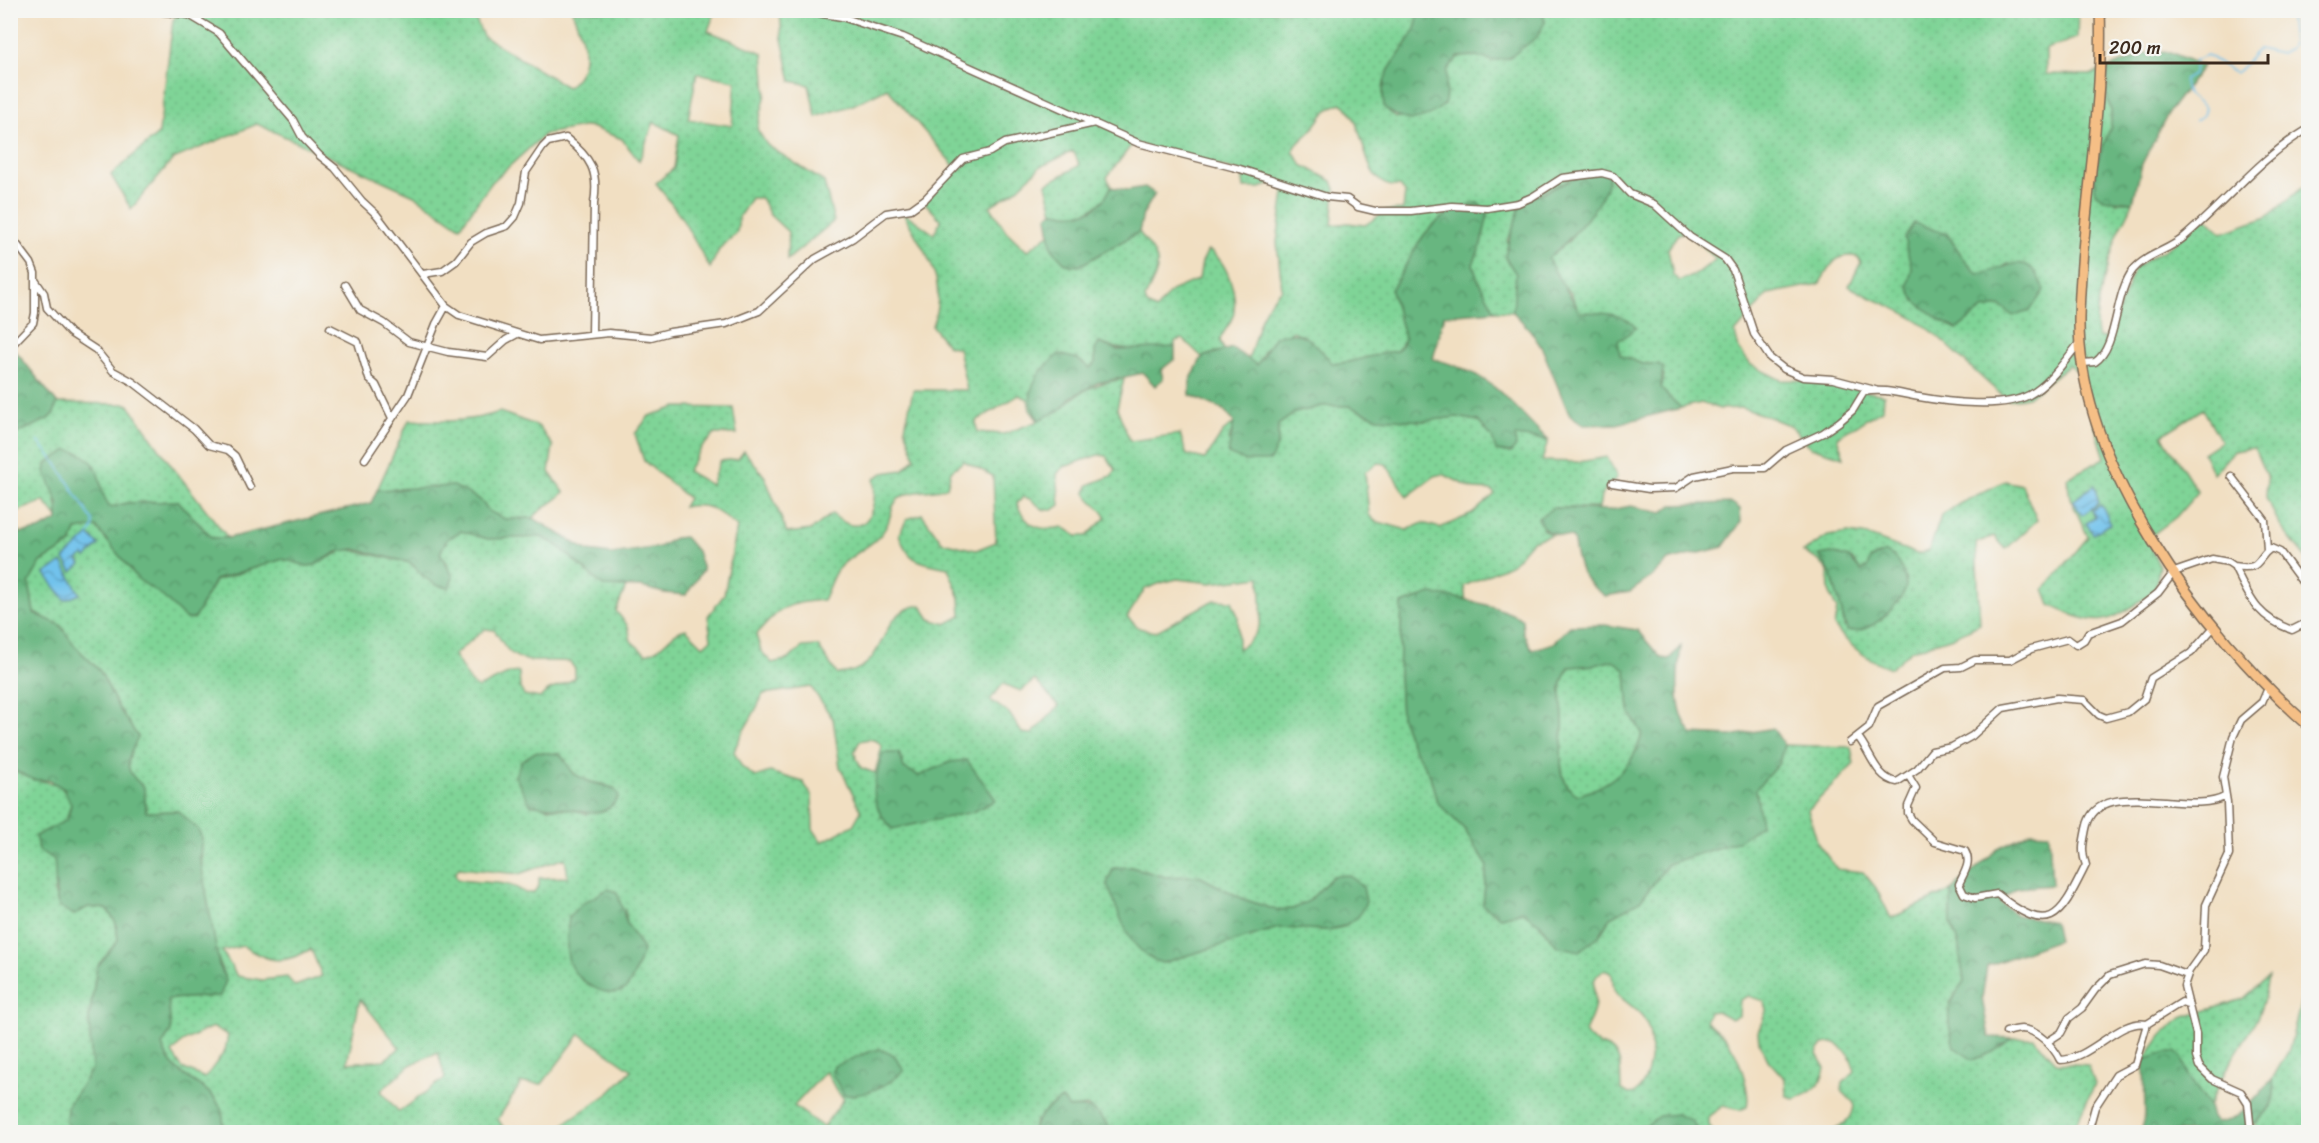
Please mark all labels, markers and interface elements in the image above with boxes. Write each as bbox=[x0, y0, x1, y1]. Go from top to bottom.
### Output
scale bar bbox=[2100, 27, 2268, 65]
text: 200 m bbox=[2109, 32, 2161, 64]

